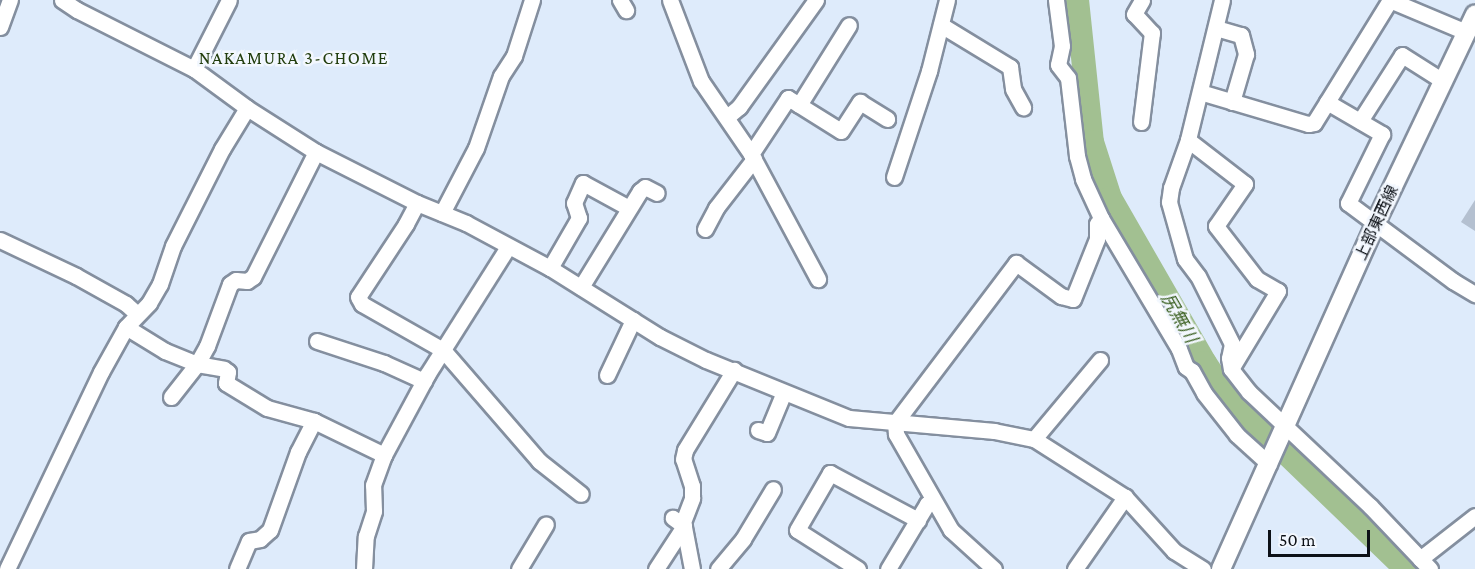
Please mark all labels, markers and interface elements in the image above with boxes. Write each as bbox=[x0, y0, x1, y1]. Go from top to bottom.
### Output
district label: NAKAMURA 3-CHOME bbox=[199, 47, 389, 69]
street label: 上部東西線 bbox=[1351, 183, 1403, 263]
water label: 尻無川 bbox=[1156, 289, 1202, 347]
scale bar bbox=[1271, 518, 1373, 556]
text: 50 m bbox=[1279, 530, 1316, 550]

